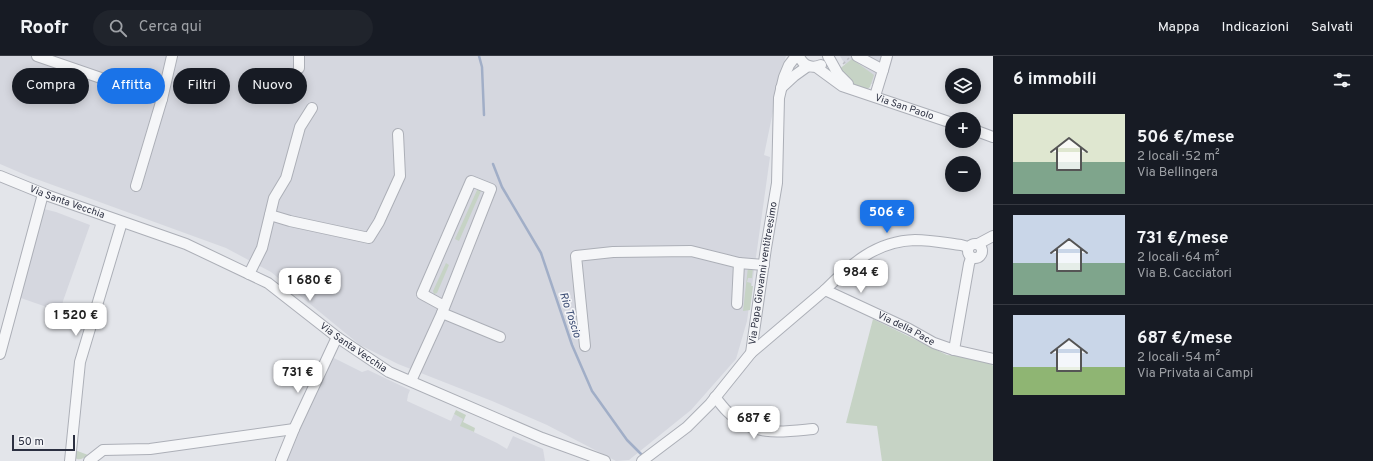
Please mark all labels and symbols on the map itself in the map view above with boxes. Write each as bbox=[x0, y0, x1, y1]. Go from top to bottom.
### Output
street label: Via San Paolo bbox=[873, 91, 936, 123]
street label: Via Santa Vecchia bbox=[28, 182, 107, 222]
street label: Via Papa Giovanni ventitreesimo bbox=[746, 200, 780, 346]
pin: 506 € bbox=[859, 200, 915, 234]
pin: 984 € bbox=[833, 260, 889, 294]
pin: 1 680 € bbox=[273, 268, 347, 302]
water label: Rio Toscio bbox=[556, 290, 584, 340]
pin: 1 520 € bbox=[39, 303, 113, 337]
street label: Via della Pace bbox=[875, 309, 937, 349]
street label: Via Santa Vecchia bbox=[317, 319, 390, 375]
pin: 731 € bbox=[270, 360, 326, 394]
pin: 687 € bbox=[726, 406, 782, 440]
scale bar bbox=[12, 433, 75, 452]

